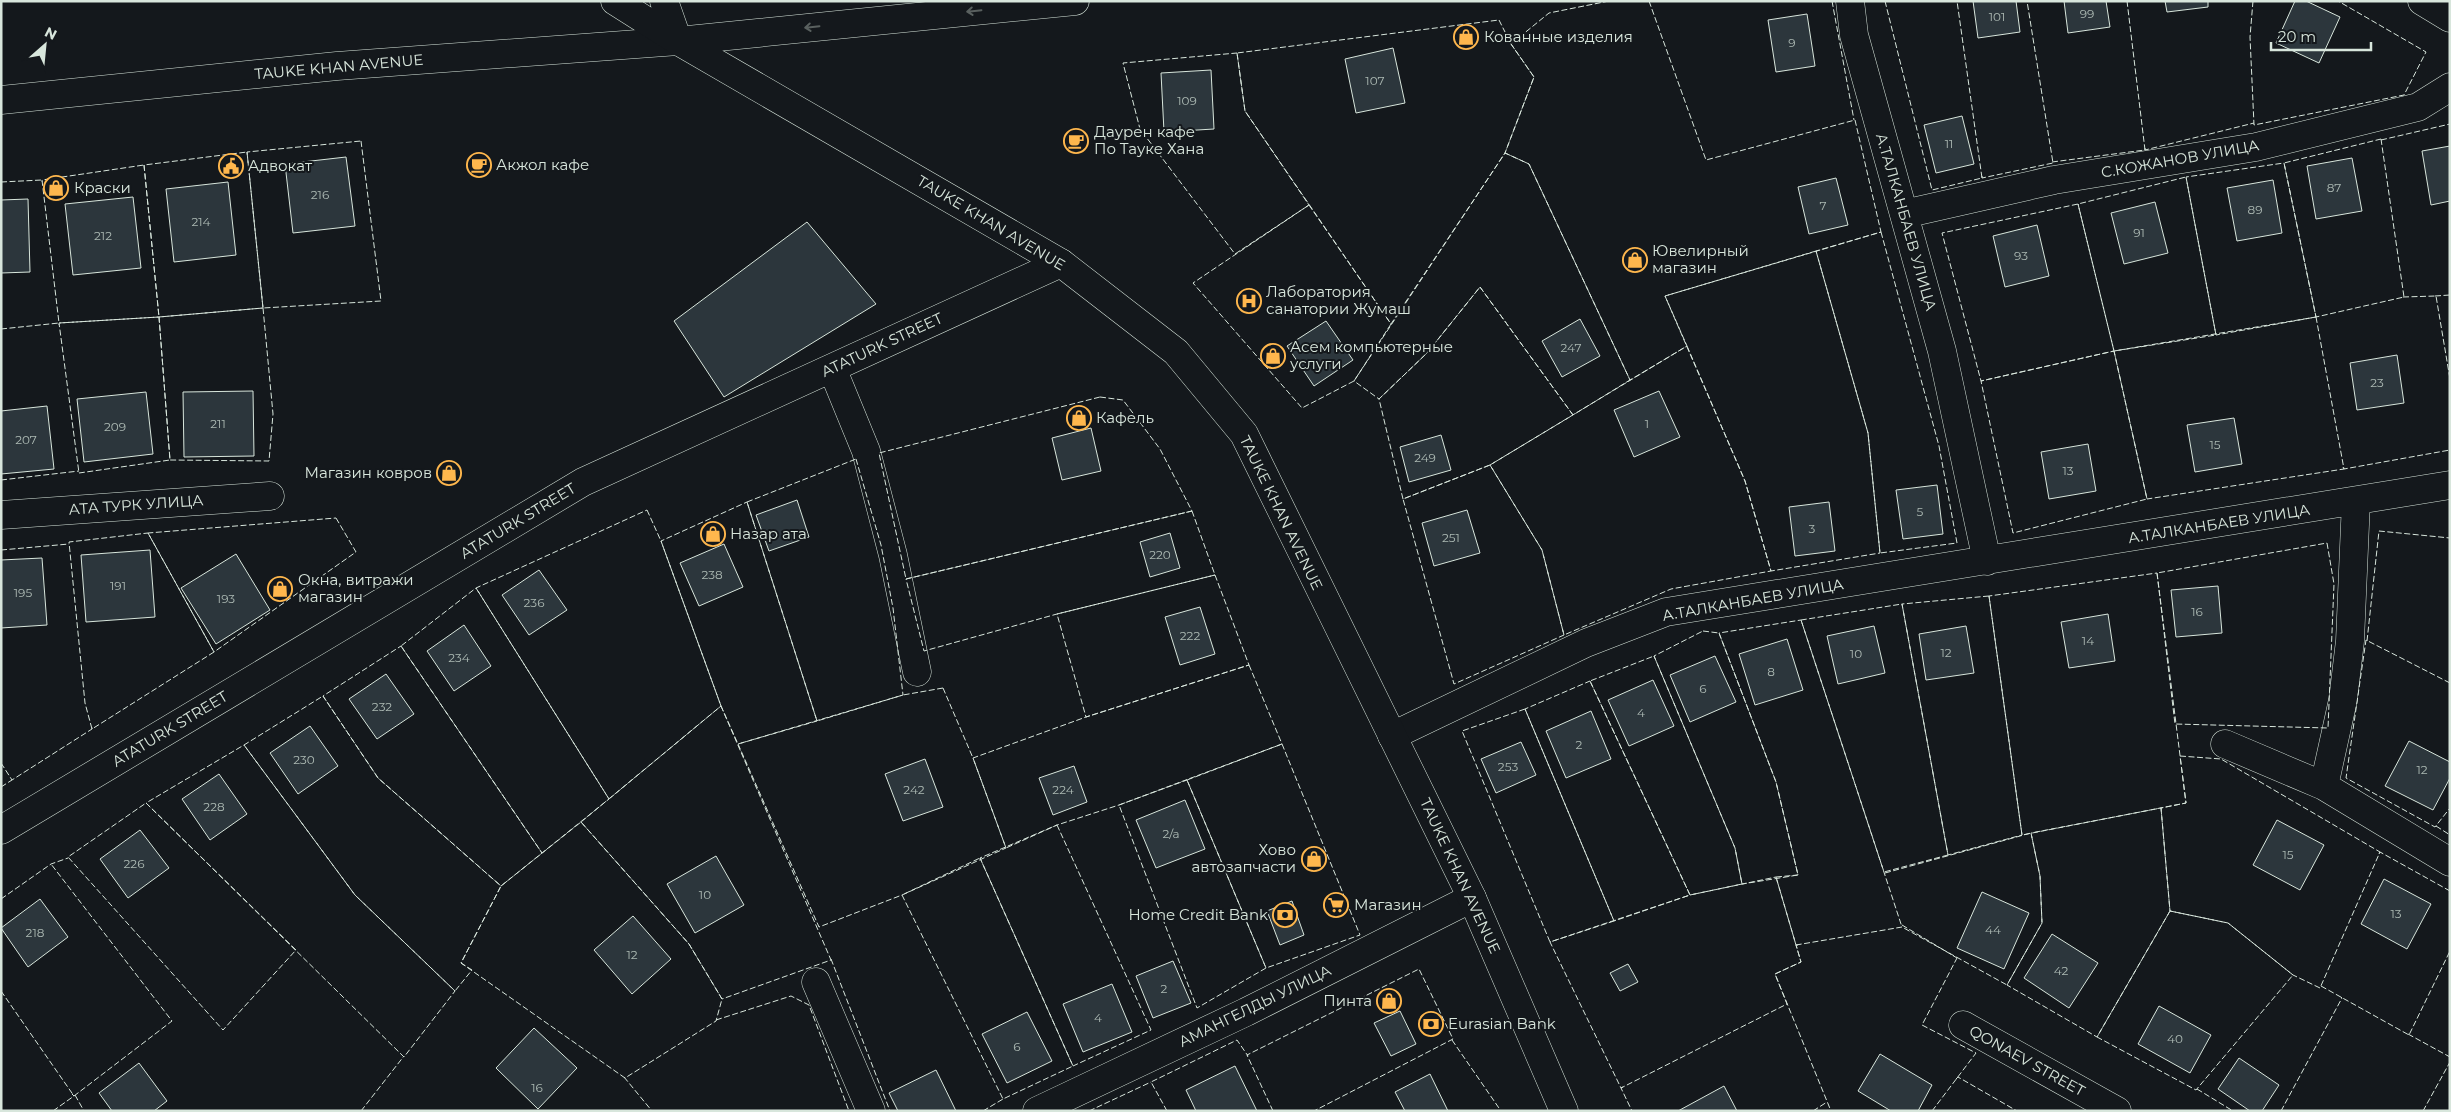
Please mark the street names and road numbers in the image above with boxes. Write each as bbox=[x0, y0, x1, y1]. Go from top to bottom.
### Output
street label: TAUKE KHAN AVENUE bbox=[254, 50, 424, 83]
street label: А.ТАЛКАНБАЕВ УЛИЦА bbox=[1872, 131, 1941, 313]
street label: С.КОЖАНОВ УЛИЦА bbox=[2099, 135, 2261, 182]
street label: TAUKE KHAN AVENUE bbox=[914, 171, 1069, 274]
street label: ATATURK STREET bbox=[818, 308, 946, 381]
street label: TAUKE KHAN AVENUE bbox=[1236, 432, 1327, 593]
street label: ATATURK STREET bbox=[456, 478, 579, 563]
street label: АТА ТУРК УЛИЦА bbox=[68, 490, 204, 519]
street label: А.ТАЛКАНБАЕВ УЛИЦА bbox=[2127, 500, 2311, 547]
street label: А.ТАЛКАНБАЕВ УЛИЦА bbox=[1661, 574, 1845, 625]
street label: ATATURK STREET bbox=[108, 686, 231, 771]
street label: TAUKE KHAN AVENUE bbox=[1416, 795, 1505, 957]
street label: АМАНГЕЛДЫ УЛИЦА bbox=[1175, 960, 1334, 1051]
street label: QONAEV STREET bbox=[1966, 1021, 2089, 1100]

